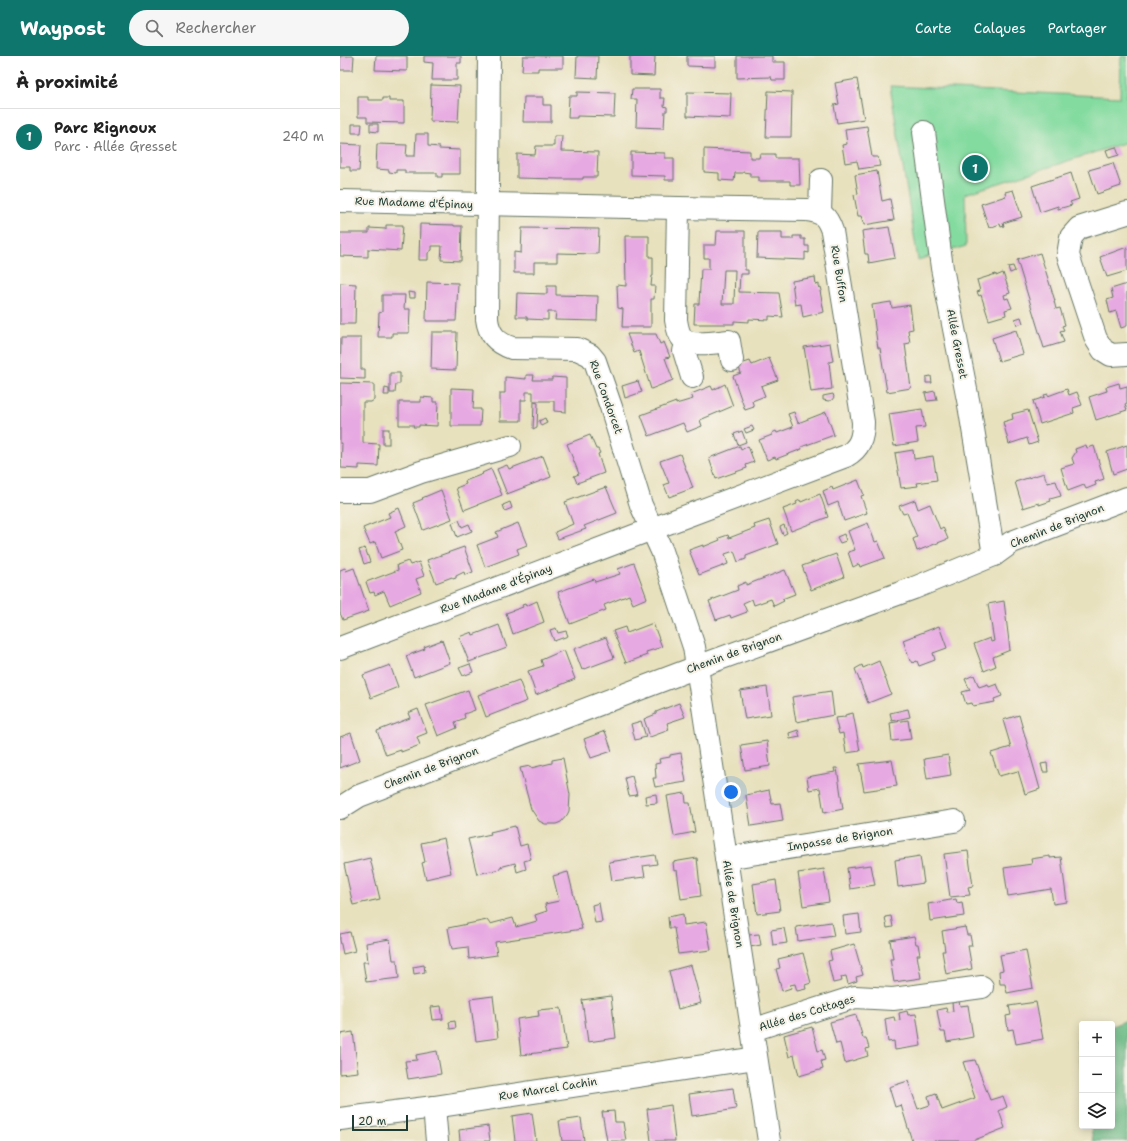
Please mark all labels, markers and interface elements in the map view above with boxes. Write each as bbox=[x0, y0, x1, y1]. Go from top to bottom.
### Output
search box bbox=[129, 10, 409, 46]
text: Waypost bbox=[20, 16, 105, 41]
icon: search bbox=[143, 17, 165, 39]
text: Rechercher bbox=[175, 18, 256, 38]
text: Carte bbox=[915, 19, 952, 37]
text: Calques bbox=[974, 19, 1026, 37]
text: Partager bbox=[1048, 19, 1107, 37]
text: À proximité bbox=[16, 71, 118, 93]
text: Parc Rignoux bbox=[54, 118, 156, 138]
text: 1 bbox=[26, 128, 32, 145]
text: 240 m bbox=[282, 128, 324, 145]
text: Parc · Allée Gresset bbox=[54, 138, 177, 155]
pin: 1 bbox=[962, 153, 988, 183]
street label: Rue Madame d'Épinay bbox=[355, 192, 474, 213]
street label: Rue Buffon bbox=[827, 244, 851, 304]
street label: Allée Gresset bbox=[943, 308, 971, 380]
street label: Rue Condorcet bbox=[586, 358, 626, 436]
street label: Chemin de Brignon bbox=[1008, 500, 1106, 552]
street label: Rue Madame d'Épinay bbox=[438, 560, 554, 617]
street label: Chemin de Brignon bbox=[684, 629, 784, 677]
street label: Chemin de Brignon bbox=[382, 743, 481, 793]
your location bbox=[721, 782, 741, 802]
street label: Impasse de Brignon bbox=[786, 823, 894, 855]
street label: Allée de Brignon bbox=[719, 859, 747, 949]
street label: Allée des Cottages bbox=[757, 991, 857, 1035]
map controls bbox=[1079, 1021, 1115, 1129]
button: + bbox=[1079, 1021, 1115, 1057]
button: − bbox=[1079, 1057, 1115, 1093]
street label: Rue Marcel Cachin bbox=[498, 1074, 598, 1104]
button: layers bbox=[1079, 1093, 1115, 1129]
scale bar bbox=[352, 1113, 408, 1132]
text: 20 m bbox=[358, 1114, 386, 1129]

